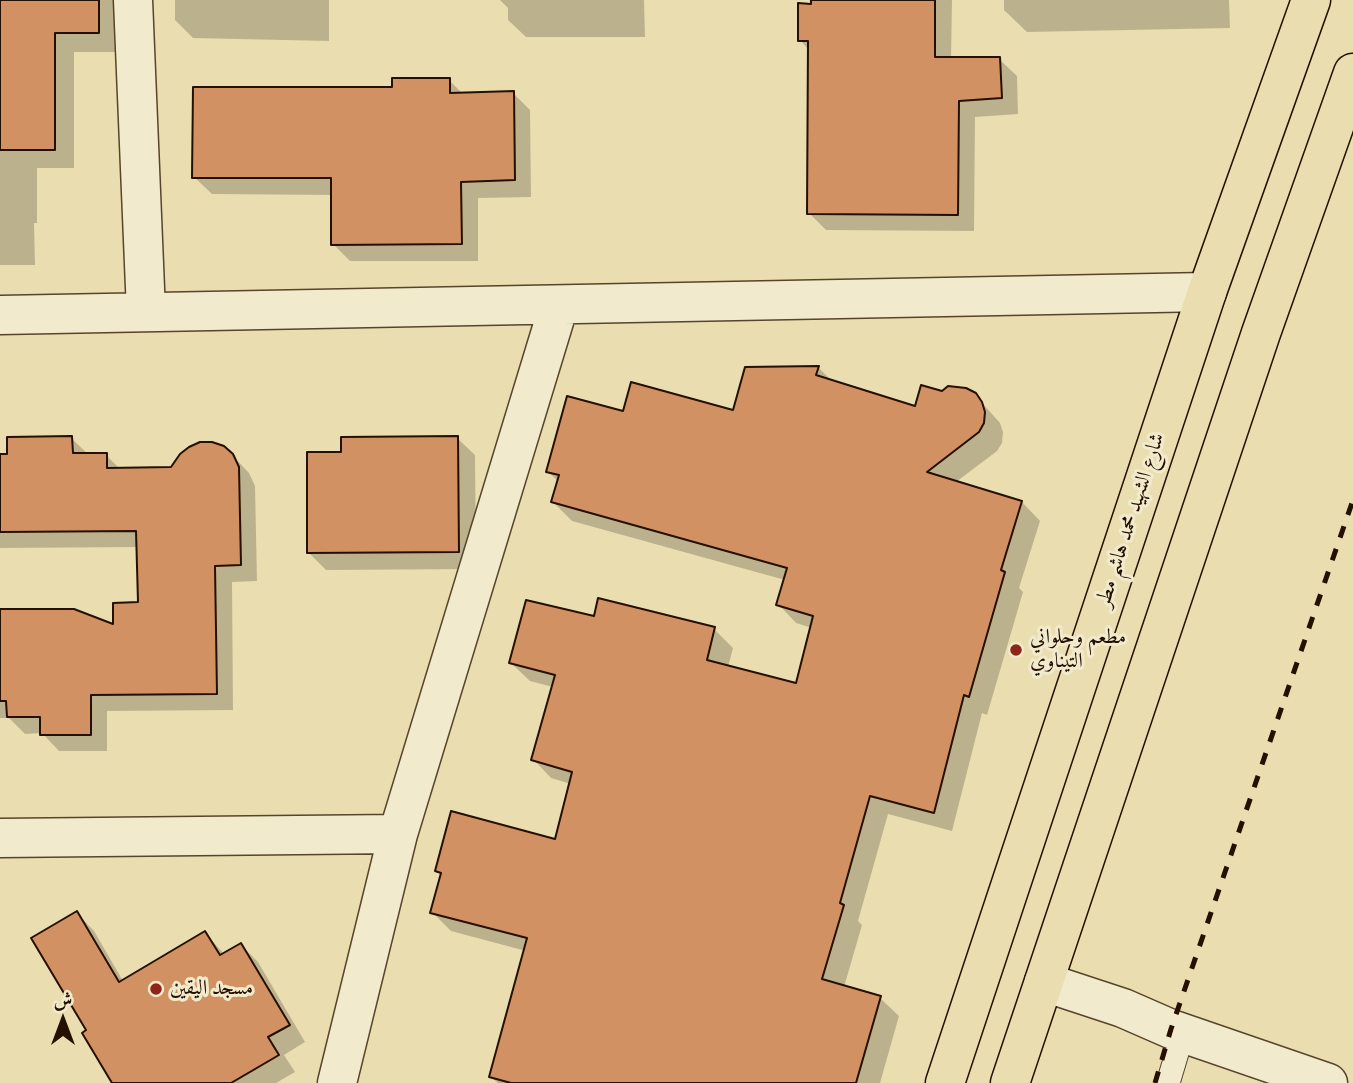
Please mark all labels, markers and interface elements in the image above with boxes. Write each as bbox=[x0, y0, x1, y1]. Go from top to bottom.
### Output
street label: شارع الشهيد محمد هاشم مطر bbox=[1091, 430, 1171, 610]
place label: مطعم وحلواني التيناوي bbox=[1030, 625, 1126, 675]
marker: مطعم وحلواني التيناوي bbox=[1008, 642, 1024, 658]
place label: مسجد اليقين bbox=[170, 976, 253, 1002]
marker: مسجد اليقين bbox=[148, 981, 164, 997]
north arrow bbox=[28, 985, 98, 1055]
text: ش bbox=[54, 985, 72, 1013]

